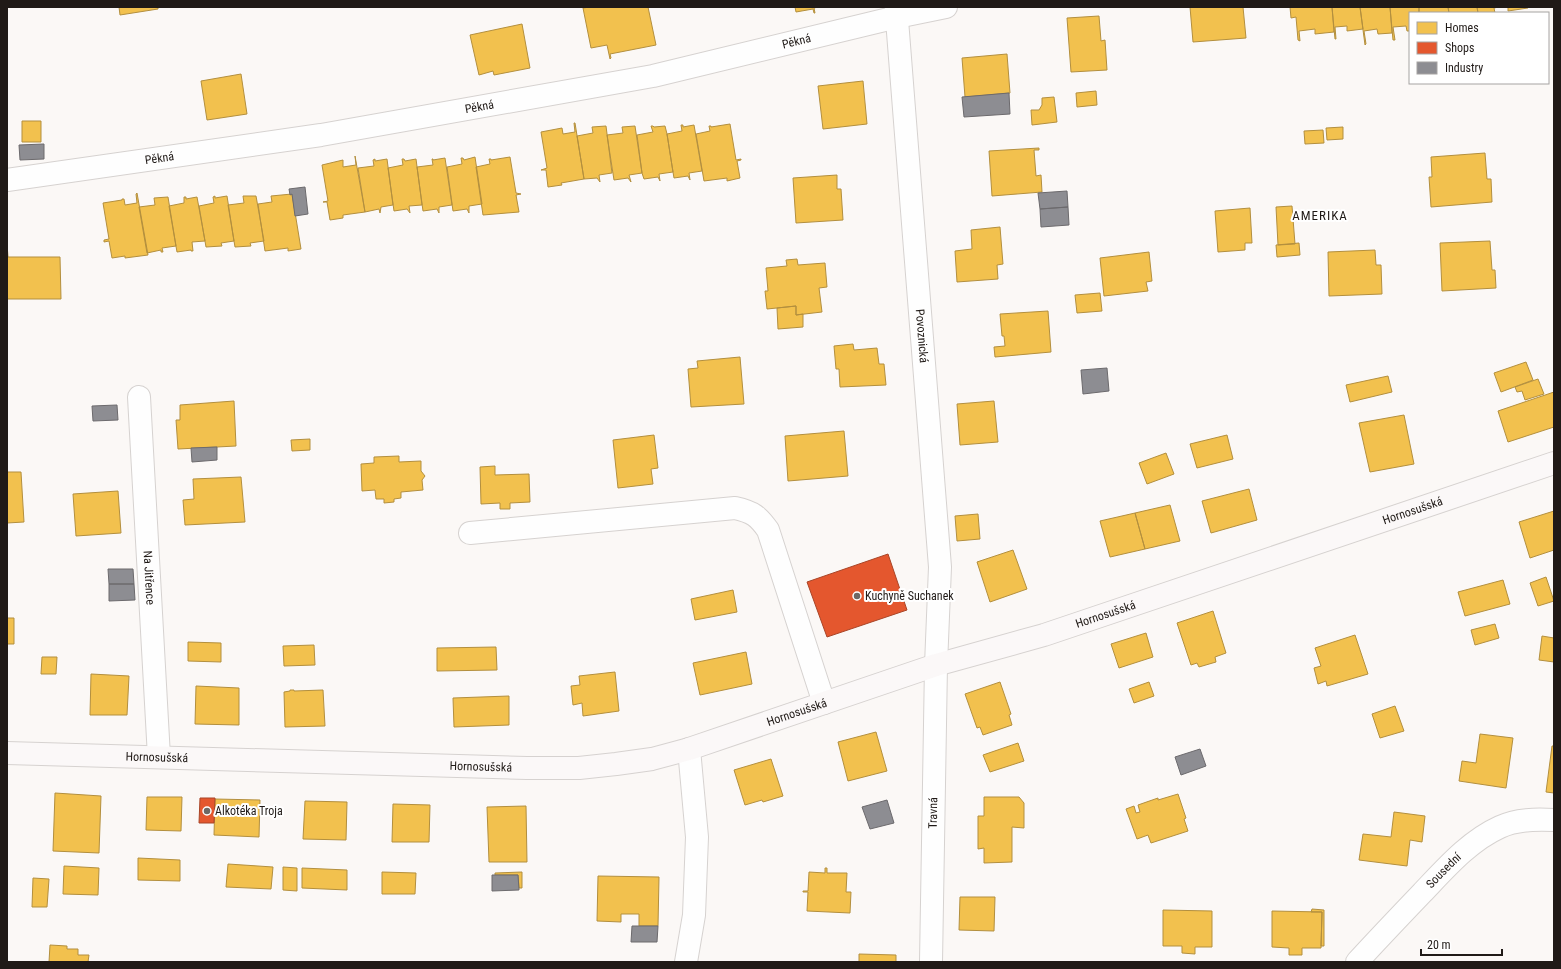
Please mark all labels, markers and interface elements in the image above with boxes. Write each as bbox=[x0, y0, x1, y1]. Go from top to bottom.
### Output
legend bbox=[1409, 12, 1549, 84]
text: Homes bbox=[1445, 21, 1479, 35]
street label: Pěkná bbox=[781, 31, 813, 52]
text: Shops bbox=[1445, 41, 1474, 55]
text: Industry bbox=[1445, 61, 1483, 75]
street label: Pěkná bbox=[464, 97, 495, 116]
street label: Pěkná bbox=[144, 149, 175, 167]
district label: AMERIKA bbox=[1292, 208, 1348, 223]
street label: Povoznická bbox=[913, 308, 931, 364]
street label: Hornosušská bbox=[1381, 494, 1445, 527]
street label: Na Jitřence bbox=[141, 550, 158, 606]
place label: Kuchyně Suchanek bbox=[865, 589, 954, 603]
marker: Kuchyně Suchanek bbox=[852, 591, 862, 601]
street label: Hornosušská bbox=[1074, 598, 1138, 631]
street label: Hornosušská bbox=[765, 696, 829, 729]
street label: Hornosušská bbox=[126, 749, 189, 765]
street label: Hornosušská bbox=[449, 759, 512, 775]
street label: Travná bbox=[926, 797, 940, 829]
place label: Alkotéka Troja bbox=[215, 804, 283, 818]
marker: Alkotéka Troja bbox=[202, 806, 212, 816]
street label: Sousední bbox=[1423, 849, 1465, 891]
scale bar bbox=[1421, 931, 1502, 957]
text: 20 m bbox=[1427, 938, 1451, 952]

